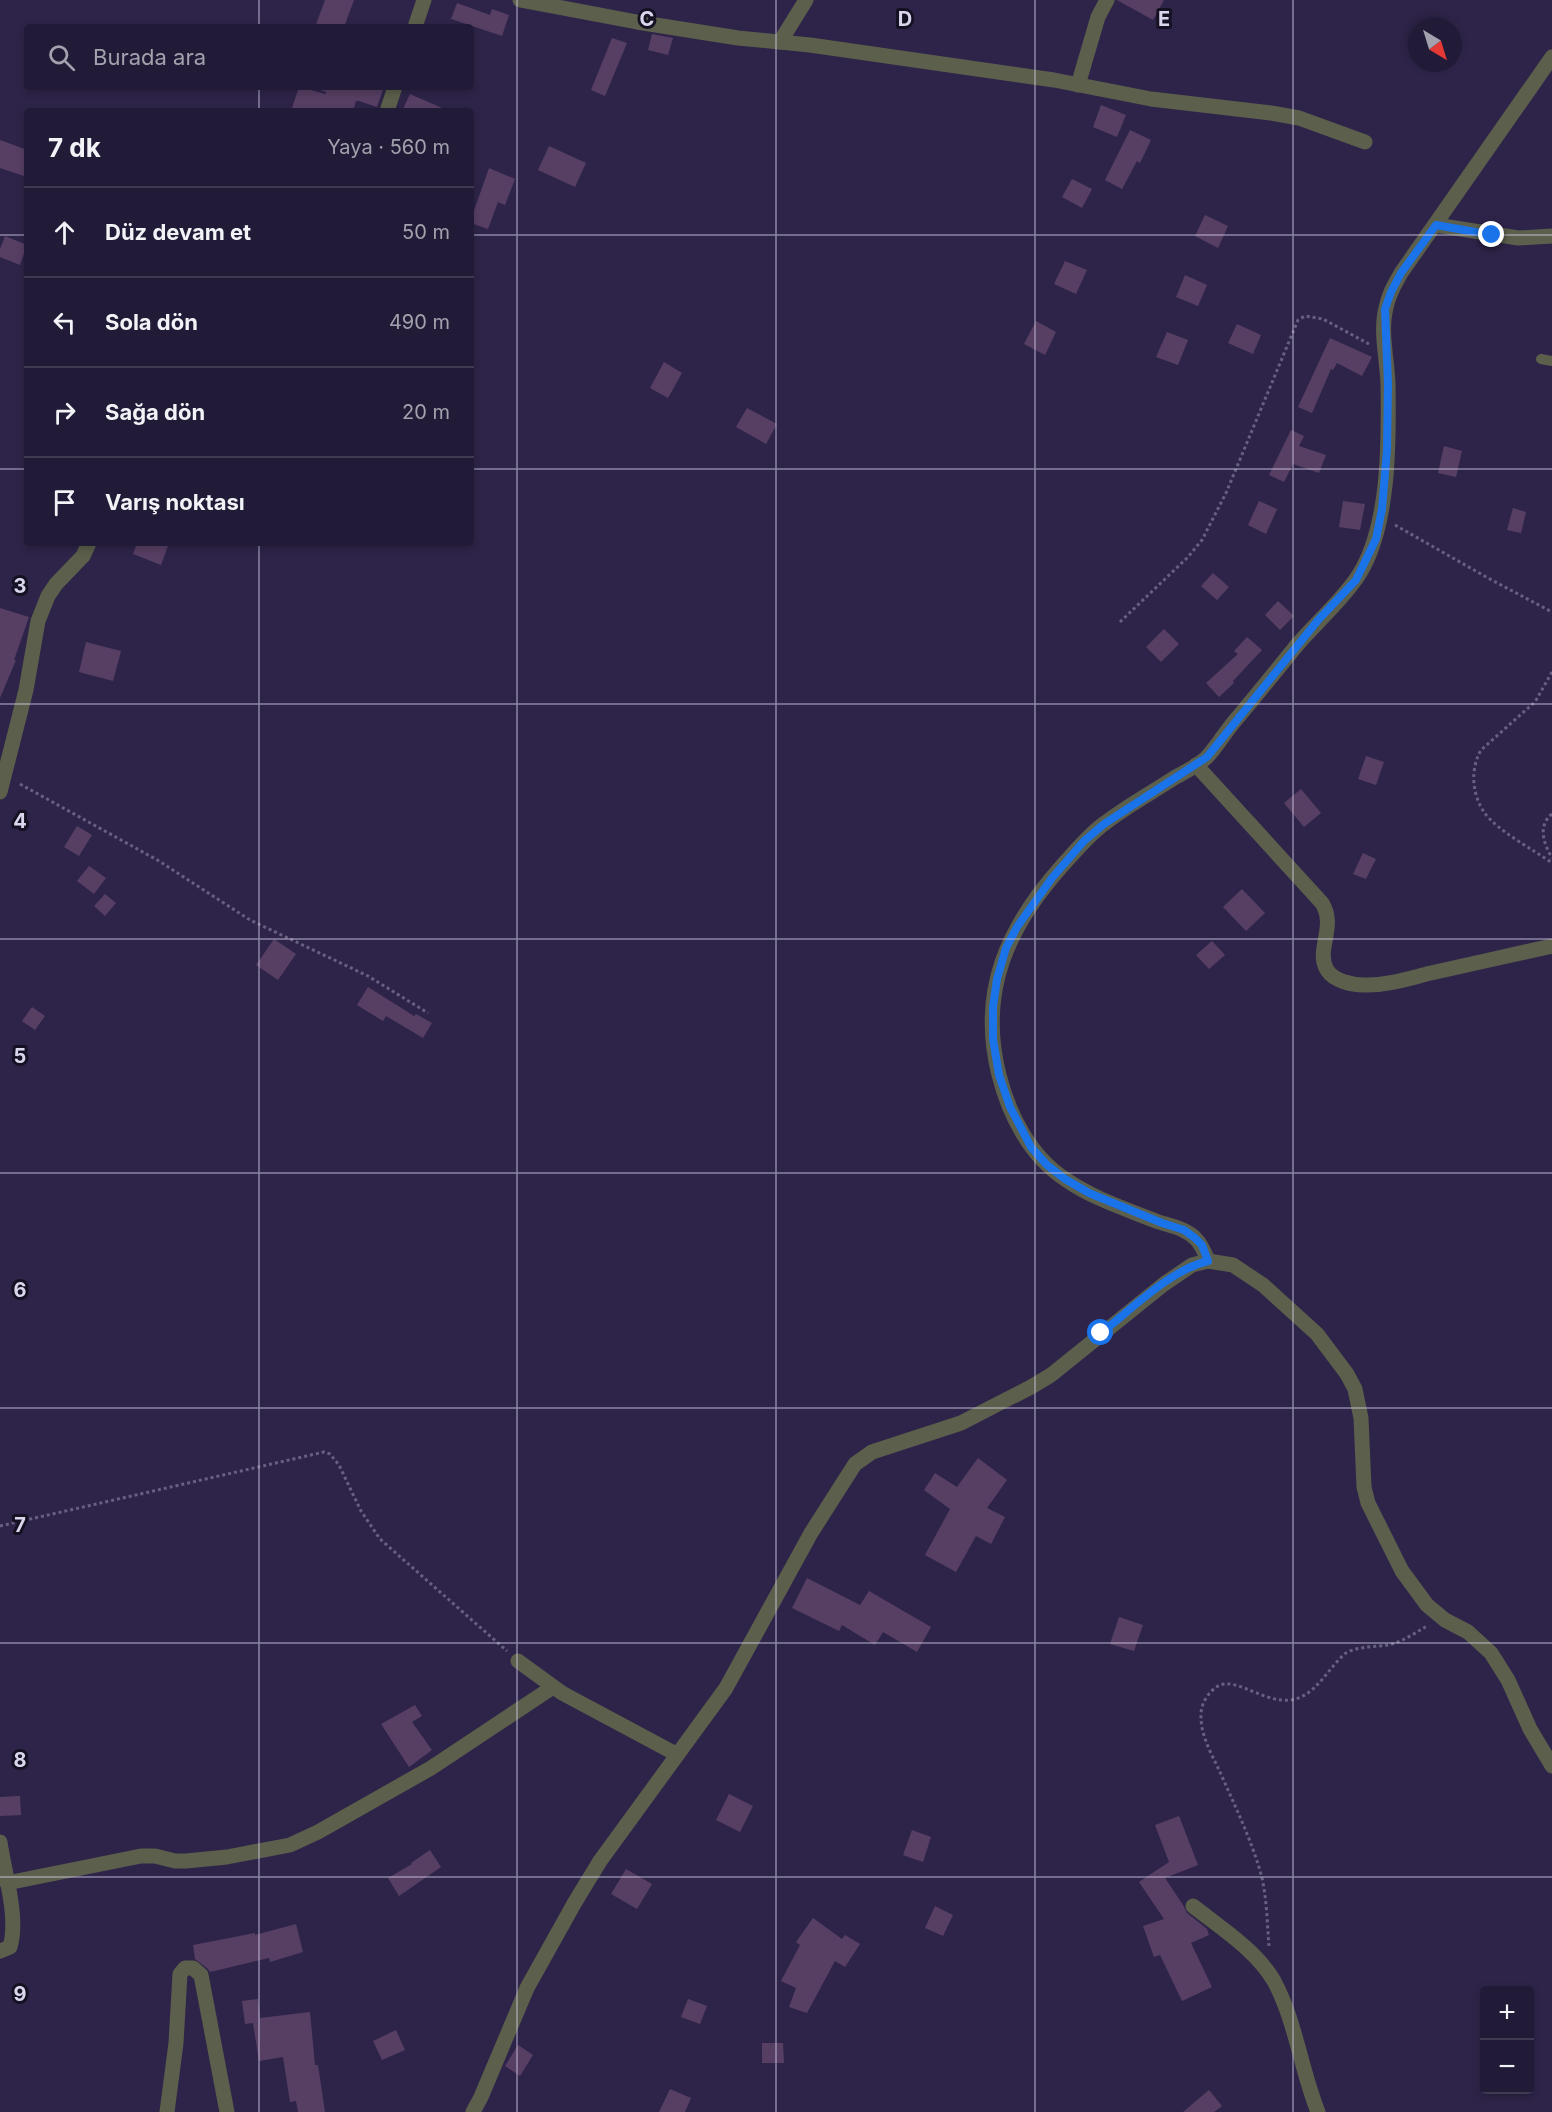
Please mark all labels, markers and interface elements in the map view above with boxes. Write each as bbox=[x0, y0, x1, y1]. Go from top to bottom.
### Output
text: C bbox=[640, 7, 654, 31]
text: D bbox=[898, 7, 912, 31]
text: E bbox=[1158, 7, 1170, 31]
north arrow bbox=[1408, 18, 1462, 72]
search box bbox=[24, 24, 474, 90]
icon: search bbox=[45, 41, 78, 74]
text: Burada ara bbox=[93, 44, 206, 70]
text: 7 dk bbox=[48, 132, 101, 163]
text: Yaya · 560 m bbox=[327, 135, 450, 159]
icon: ahead bbox=[48, 216, 81, 249]
text: Düz devam et bbox=[105, 219, 251, 245]
text: 50 m bbox=[402, 220, 450, 244]
route end bbox=[1478, 221, 1504, 247]
icon: left bbox=[48, 306, 81, 339]
text: Sola dön bbox=[105, 309, 198, 335]
text: 490 m bbox=[389, 310, 450, 334]
icon: right bbox=[48, 396, 81, 429]
text: Sağa dön bbox=[105, 399, 205, 425]
text: 20 m bbox=[402, 400, 450, 424]
icon: arrive bbox=[48, 486, 81, 519]
text: Varış noktası bbox=[105, 489, 245, 515]
text: 3 bbox=[14, 574, 26, 598]
text: 4 bbox=[13, 809, 27, 833]
text: 5 bbox=[14, 1044, 26, 1068]
text: 6 bbox=[14, 1278, 27, 1302]
route start bbox=[1087, 1319, 1113, 1345]
text: 7 bbox=[14, 1513, 26, 1537]
text: 8 bbox=[13, 1748, 27, 1772]
text: 9 bbox=[14, 1982, 27, 2006]
map controls bbox=[1480, 1986, 1534, 2094]
button: + bbox=[1480, 1986, 1534, 2040]
button: − bbox=[1480, 2040, 1534, 2094]

